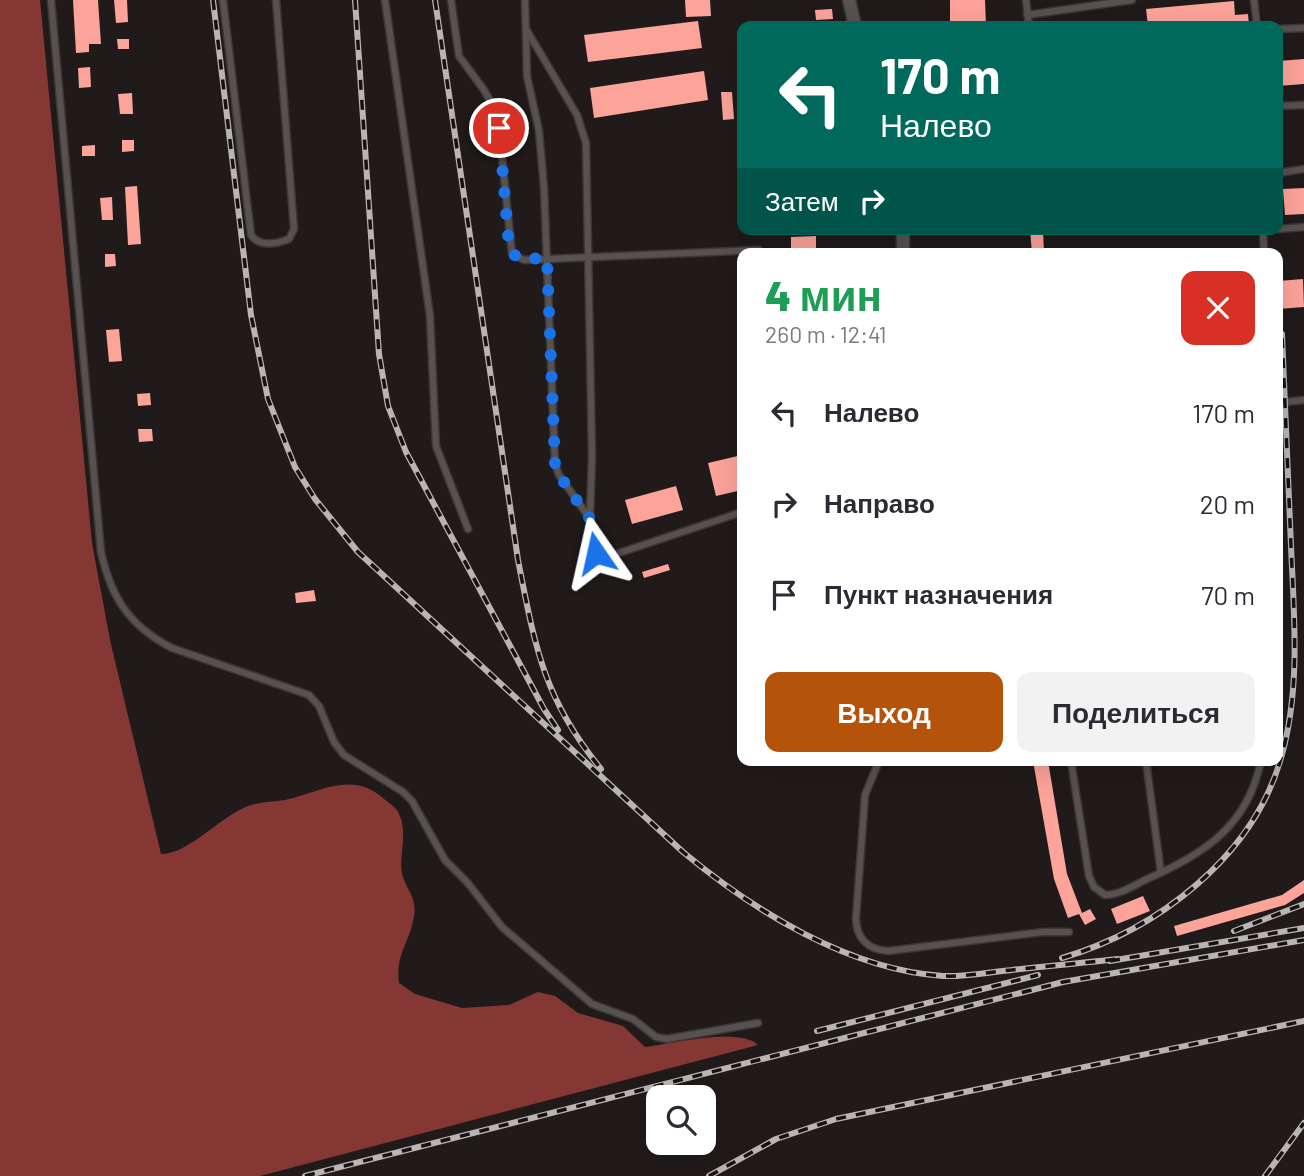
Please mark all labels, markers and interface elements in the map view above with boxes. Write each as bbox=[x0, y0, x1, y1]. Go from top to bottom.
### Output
text: 170 m bbox=[880, 45, 1000, 104]
icon: left bbox=[765, 49, 856, 140]
pin bbox=[469, 98, 529, 158]
text: Налево bbox=[880, 105, 992, 143]
icon: arrive bbox=[480, 109, 518, 147]
icon: right bbox=[853, 182, 891, 220]
text: Затем bbox=[765, 185, 839, 216]
text: 4 мин bbox=[765, 269, 882, 319]
button: close bbox=[1181, 271, 1255, 345]
text: 260 m · 12:41 bbox=[765, 320, 887, 348]
icon: left bbox=[765, 394, 803, 432]
text: Налево bbox=[824, 396, 919, 427]
text: 170 m bbox=[1192, 397, 1255, 428]
icon: right bbox=[765, 485, 803, 523]
text: Направо bbox=[824, 487, 935, 518]
text: 20 m bbox=[1200, 488, 1255, 519]
position arrow bbox=[559, 516, 633, 590]
icon: arrive bbox=[765, 576, 803, 614]
text: Пункт назначения bbox=[824, 578, 1053, 609]
text: 70 m bbox=[1201, 579, 1255, 610]
button: Выход bbox=[765, 672, 1003, 752]
button: Поделиться bbox=[1017, 672, 1255, 752]
map controls bbox=[646, 1085, 716, 1155]
button: search bbox=[646, 1085, 716, 1155]

